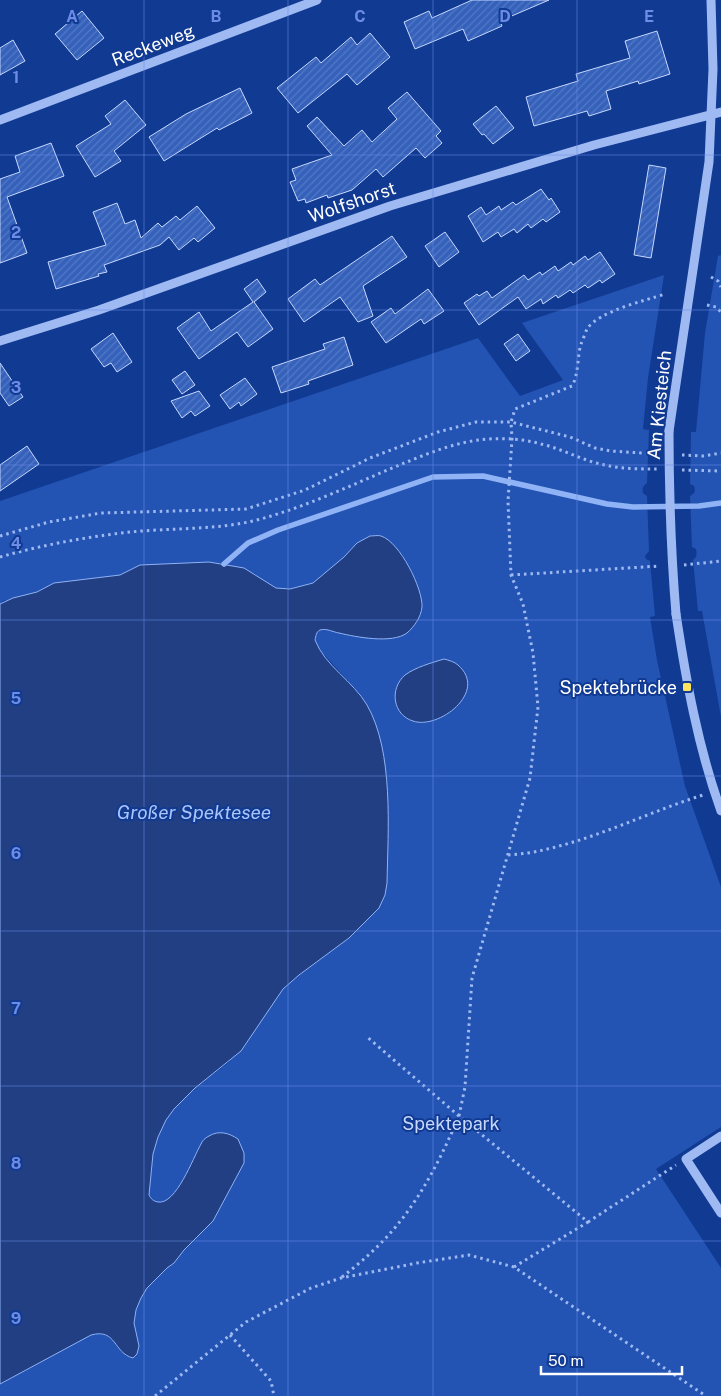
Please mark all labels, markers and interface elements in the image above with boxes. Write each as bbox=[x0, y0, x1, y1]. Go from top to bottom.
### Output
text: A bbox=[66, 7, 78, 26]
text: B bbox=[211, 7, 222, 26]
text: C bbox=[354, 7, 366, 26]
text: D bbox=[499, 7, 511, 26]
text: E bbox=[644, 7, 654, 26]
street label: Reckeweg bbox=[109, 20, 197, 70]
text: 1 bbox=[13, 68, 19, 87]
street label: Wolfshorst bbox=[306, 177, 398, 227]
text: 2 bbox=[11, 223, 21, 242]
street label: Am Kiesteich bbox=[643, 349, 675, 461]
text: 3 bbox=[11, 378, 21, 397]
text: 4 bbox=[11, 534, 22, 553]
place label: Spektebrücke bbox=[559, 677, 677, 698]
marker: Spektebrücke bbox=[681, 681, 693, 693]
text: 5 bbox=[11, 689, 22, 708]
water label: Großer Spektesee bbox=[117, 801, 271, 823]
text: 6 bbox=[11, 844, 21, 863]
text: 7 bbox=[11, 999, 21, 1018]
park label: Spektepark bbox=[402, 1113, 500, 1134]
text: 8 bbox=[11, 1154, 22, 1173]
text: 9 bbox=[11, 1309, 21, 1328]
scale bar bbox=[541, 1344, 682, 1376]
text: 50 m bbox=[548, 1352, 583, 1369]

